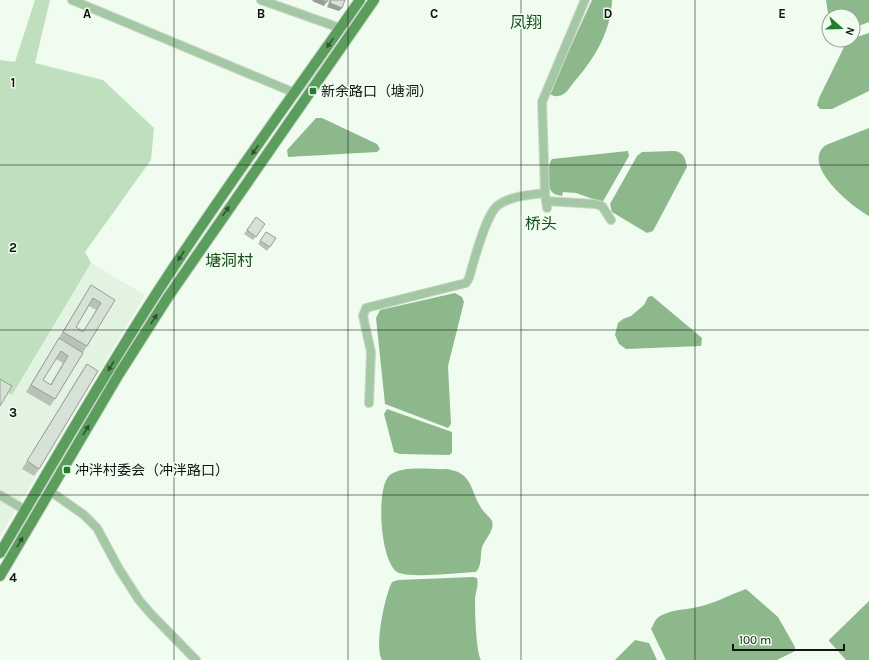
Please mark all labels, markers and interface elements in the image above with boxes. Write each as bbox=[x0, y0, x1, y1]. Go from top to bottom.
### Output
text: A bbox=[83, 6, 91, 21]
text: B bbox=[257, 6, 265, 21]
text: C bbox=[430, 6, 438, 21]
text: D bbox=[604, 6, 613, 21]
text: E bbox=[778, 6, 786, 21]
north arrow bbox=[821, 8, 861, 48]
district label: 凤翔 bbox=[510, 13, 542, 32]
text: N bbox=[842, 25, 857, 37]
one-way arrow bbox=[326, 38, 334, 49]
text: 1 bbox=[11, 75, 15, 90]
place label: 新余路口（塘洞） bbox=[321, 83, 433, 100]
marker: 新余路口（塘洞） bbox=[308, 86, 318, 96]
one-way arrow bbox=[251, 144, 259, 155]
one-way arrow bbox=[222, 206, 230, 216]
district label: 桥头 bbox=[525, 214, 557, 233]
text: 2 bbox=[9, 240, 17, 255]
one-way arrow bbox=[177, 251, 185, 262]
district label: 塘洞村 bbox=[205, 251, 253, 270]
one-way arrow bbox=[150, 313, 157, 325]
one-way arrow bbox=[107, 360, 114, 372]
text: 3 bbox=[9, 405, 17, 420]
one-way arrow bbox=[82, 425, 90, 435]
place label: 冲泮村委会（冲泮路口） bbox=[75, 462, 229, 479]
marker: 冲泮村委会（冲泮路口） bbox=[62, 465, 72, 475]
one-way arrow bbox=[16, 536, 23, 548]
text: 4 bbox=[9, 570, 17, 585]
scale bar bbox=[733, 626, 844, 652]
text: 100 m bbox=[739, 633, 771, 647]

